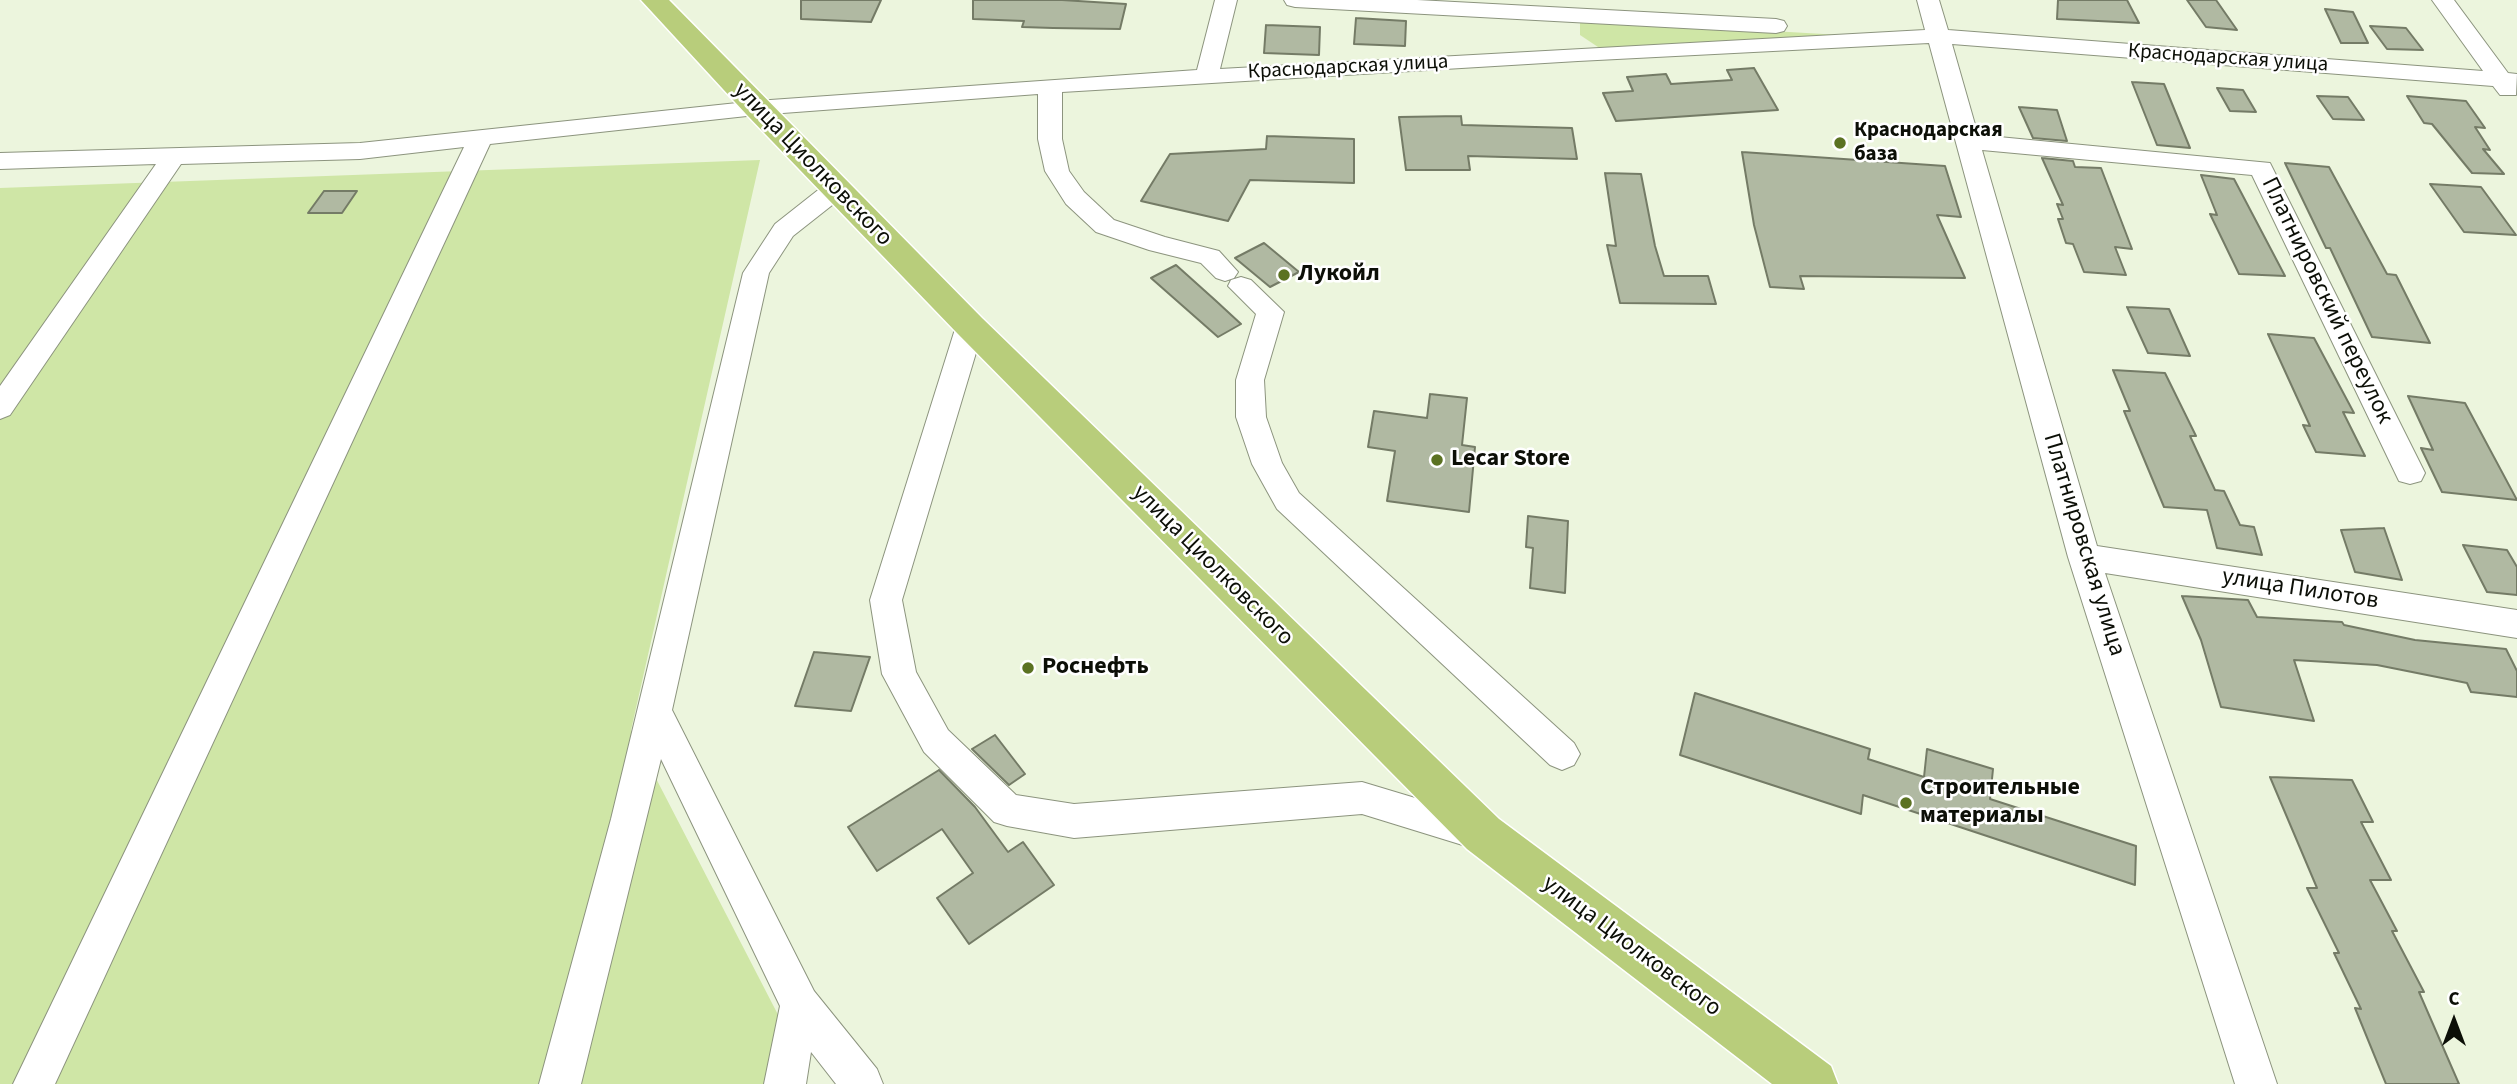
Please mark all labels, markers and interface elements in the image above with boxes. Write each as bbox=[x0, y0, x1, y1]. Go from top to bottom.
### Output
street label: Краснодарская улица bbox=[2127, 39, 2329, 79]
street label: Краснодарская улица bbox=[1247, 50, 1449, 86]
street label: улица Циолковского bbox=[726, 77, 898, 253]
place label: Краснодарская база bbox=[1854, 118, 2003, 168]
marker: Краснодарская база bbox=[1832, 135, 1848, 151]
street label: Платнировский переулок bbox=[2254, 173, 2398, 429]
place label: Лукойл bbox=[1298, 261, 1380, 289]
marker: Лукойл bbox=[1276, 267, 1292, 283]
street label: Платнировская улица bbox=[2035, 430, 2131, 660]
place label: Lecar Store bbox=[1451, 446, 1570, 474]
marker: Lecar Store bbox=[1429, 452, 1445, 468]
street label: улица Циолковского bbox=[1125, 479, 1299, 653]
street label: улица Пилотов bbox=[2220, 563, 2380, 617]
place label: Роснефть bbox=[1042, 654, 1149, 682]
marker: Роснефть bbox=[1020, 660, 1036, 676]
place label: Строительные материалы bbox=[1920, 775, 2080, 831]
marker: Строительные материалы bbox=[1898, 795, 1914, 811]
street label: улица Циолковского bbox=[1536, 870, 1726, 1024]
north arrow bbox=[2419, 986, 2489, 1056]
text: С bbox=[2448, 986, 2460, 1013]

